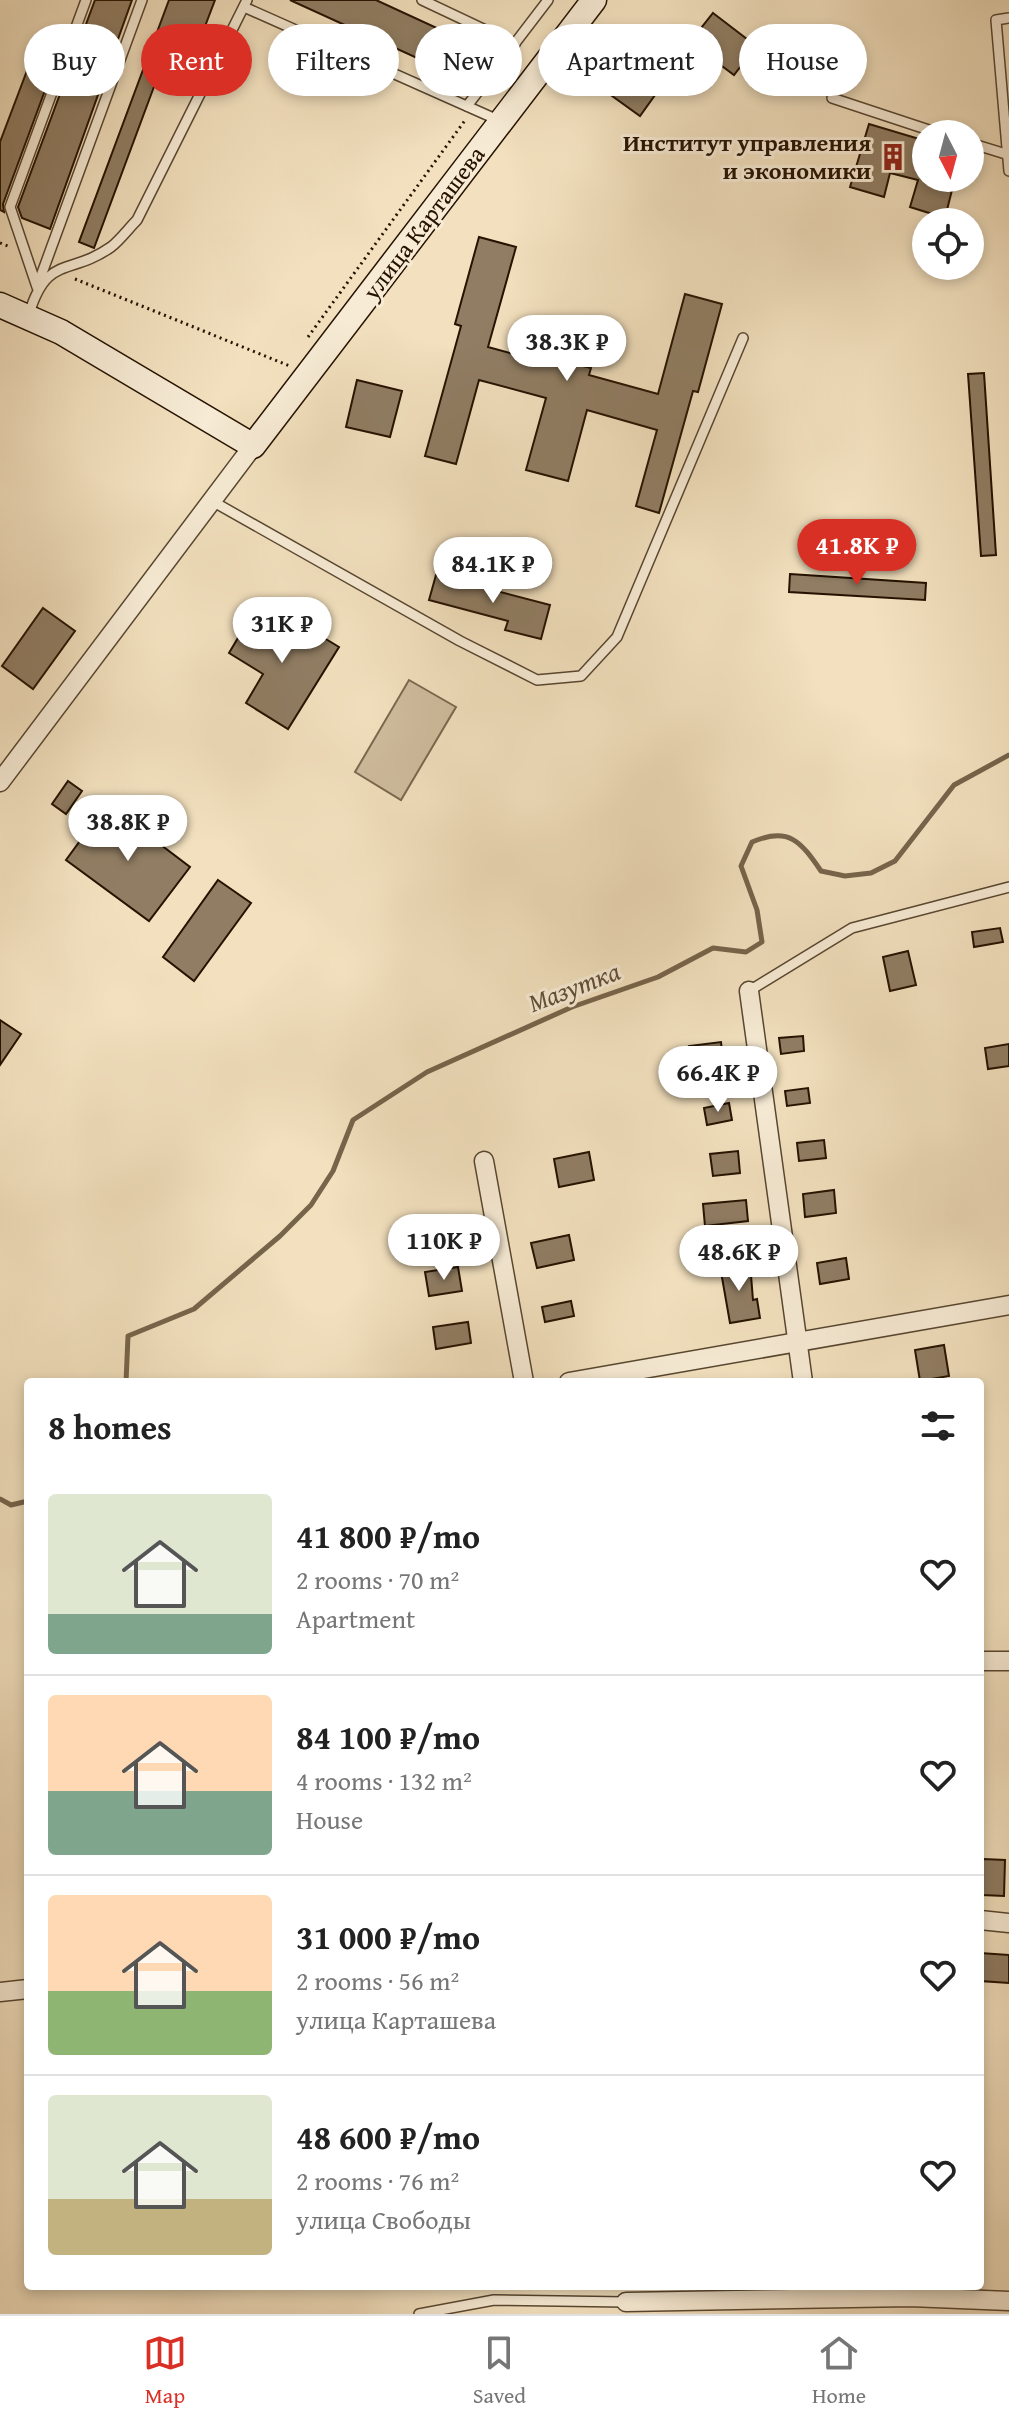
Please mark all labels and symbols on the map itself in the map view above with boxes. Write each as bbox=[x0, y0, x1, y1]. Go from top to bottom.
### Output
north arrow bbox=[912, 120, 984, 192]
place label: Институт управления и экономики bbox=[623, 125, 871, 188]
street label: улица Карташева bbox=[353, 138, 494, 308]
building icon: Институт управления и экономики bbox=[878, 142, 908, 172]
pin: 38.3K ₽ bbox=[493, 315, 641, 383]
pin: 41.8K ₽ bbox=[783, 519, 931, 587]
pin: 84.1K ₽ bbox=[419, 537, 567, 605]
pin: 31K ₽ bbox=[226, 597, 338, 665]
pin: 38.8K ₽ bbox=[54, 795, 202, 863]
water label: Мазутка bbox=[522, 951, 626, 1022]
pin: 66.4K ₽ bbox=[644, 1046, 792, 1114]
pin: 110K ₽ bbox=[379, 1214, 509, 1282]
pin: 48.6K ₽ bbox=[665, 1225, 813, 1293]

